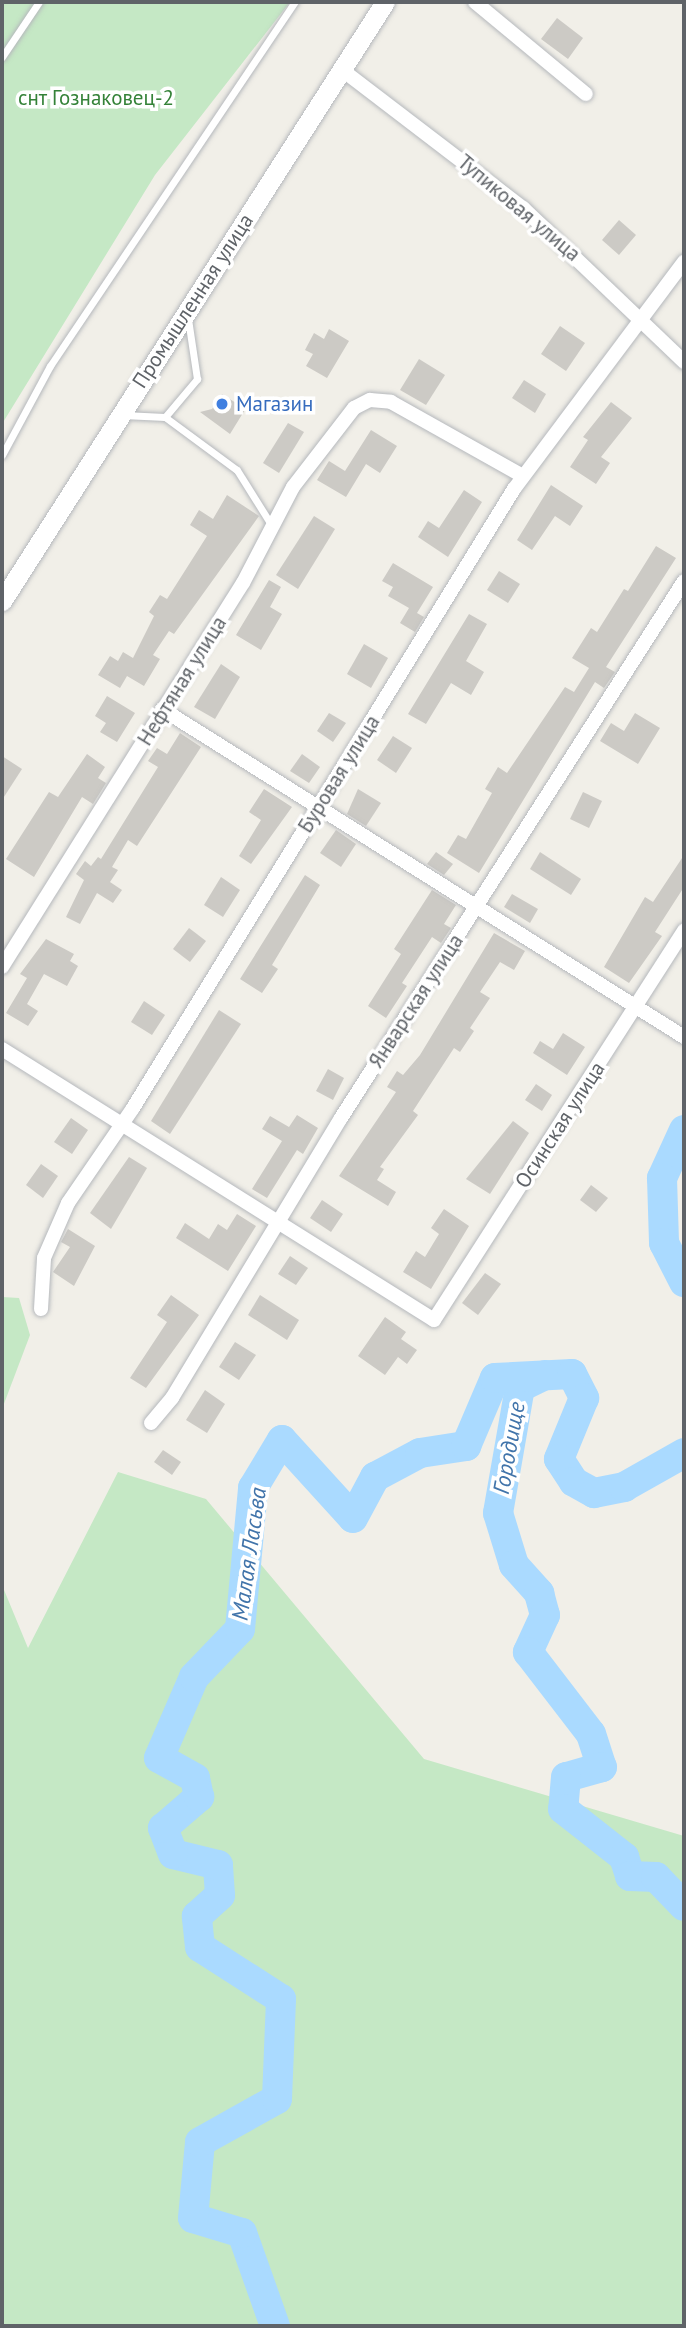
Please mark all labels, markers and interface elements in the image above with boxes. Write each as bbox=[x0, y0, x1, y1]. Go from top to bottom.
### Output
park label: снт Гознаковец-2 bbox=[18, 85, 174, 111]
street label: Тупиковая улица bbox=[453, 149, 585, 267]
street label: Промышленная улица bbox=[127, 209, 259, 393]
place label: Магазин bbox=[236, 391, 313, 417]
marker: Магазин bbox=[214, 396, 230, 412]
street label: Нефтяная улица bbox=[132, 612, 232, 750]
street label: Буровая улица bbox=[293, 711, 385, 837]
street label: Январская улица bbox=[363, 929, 469, 1073]
street label: Осинская улица bbox=[510, 1057, 610, 1193]
water label: Городище bbox=[487, 1400, 531, 1496]
water label: Малая Ласьва bbox=[226, 1486, 272, 1622]

